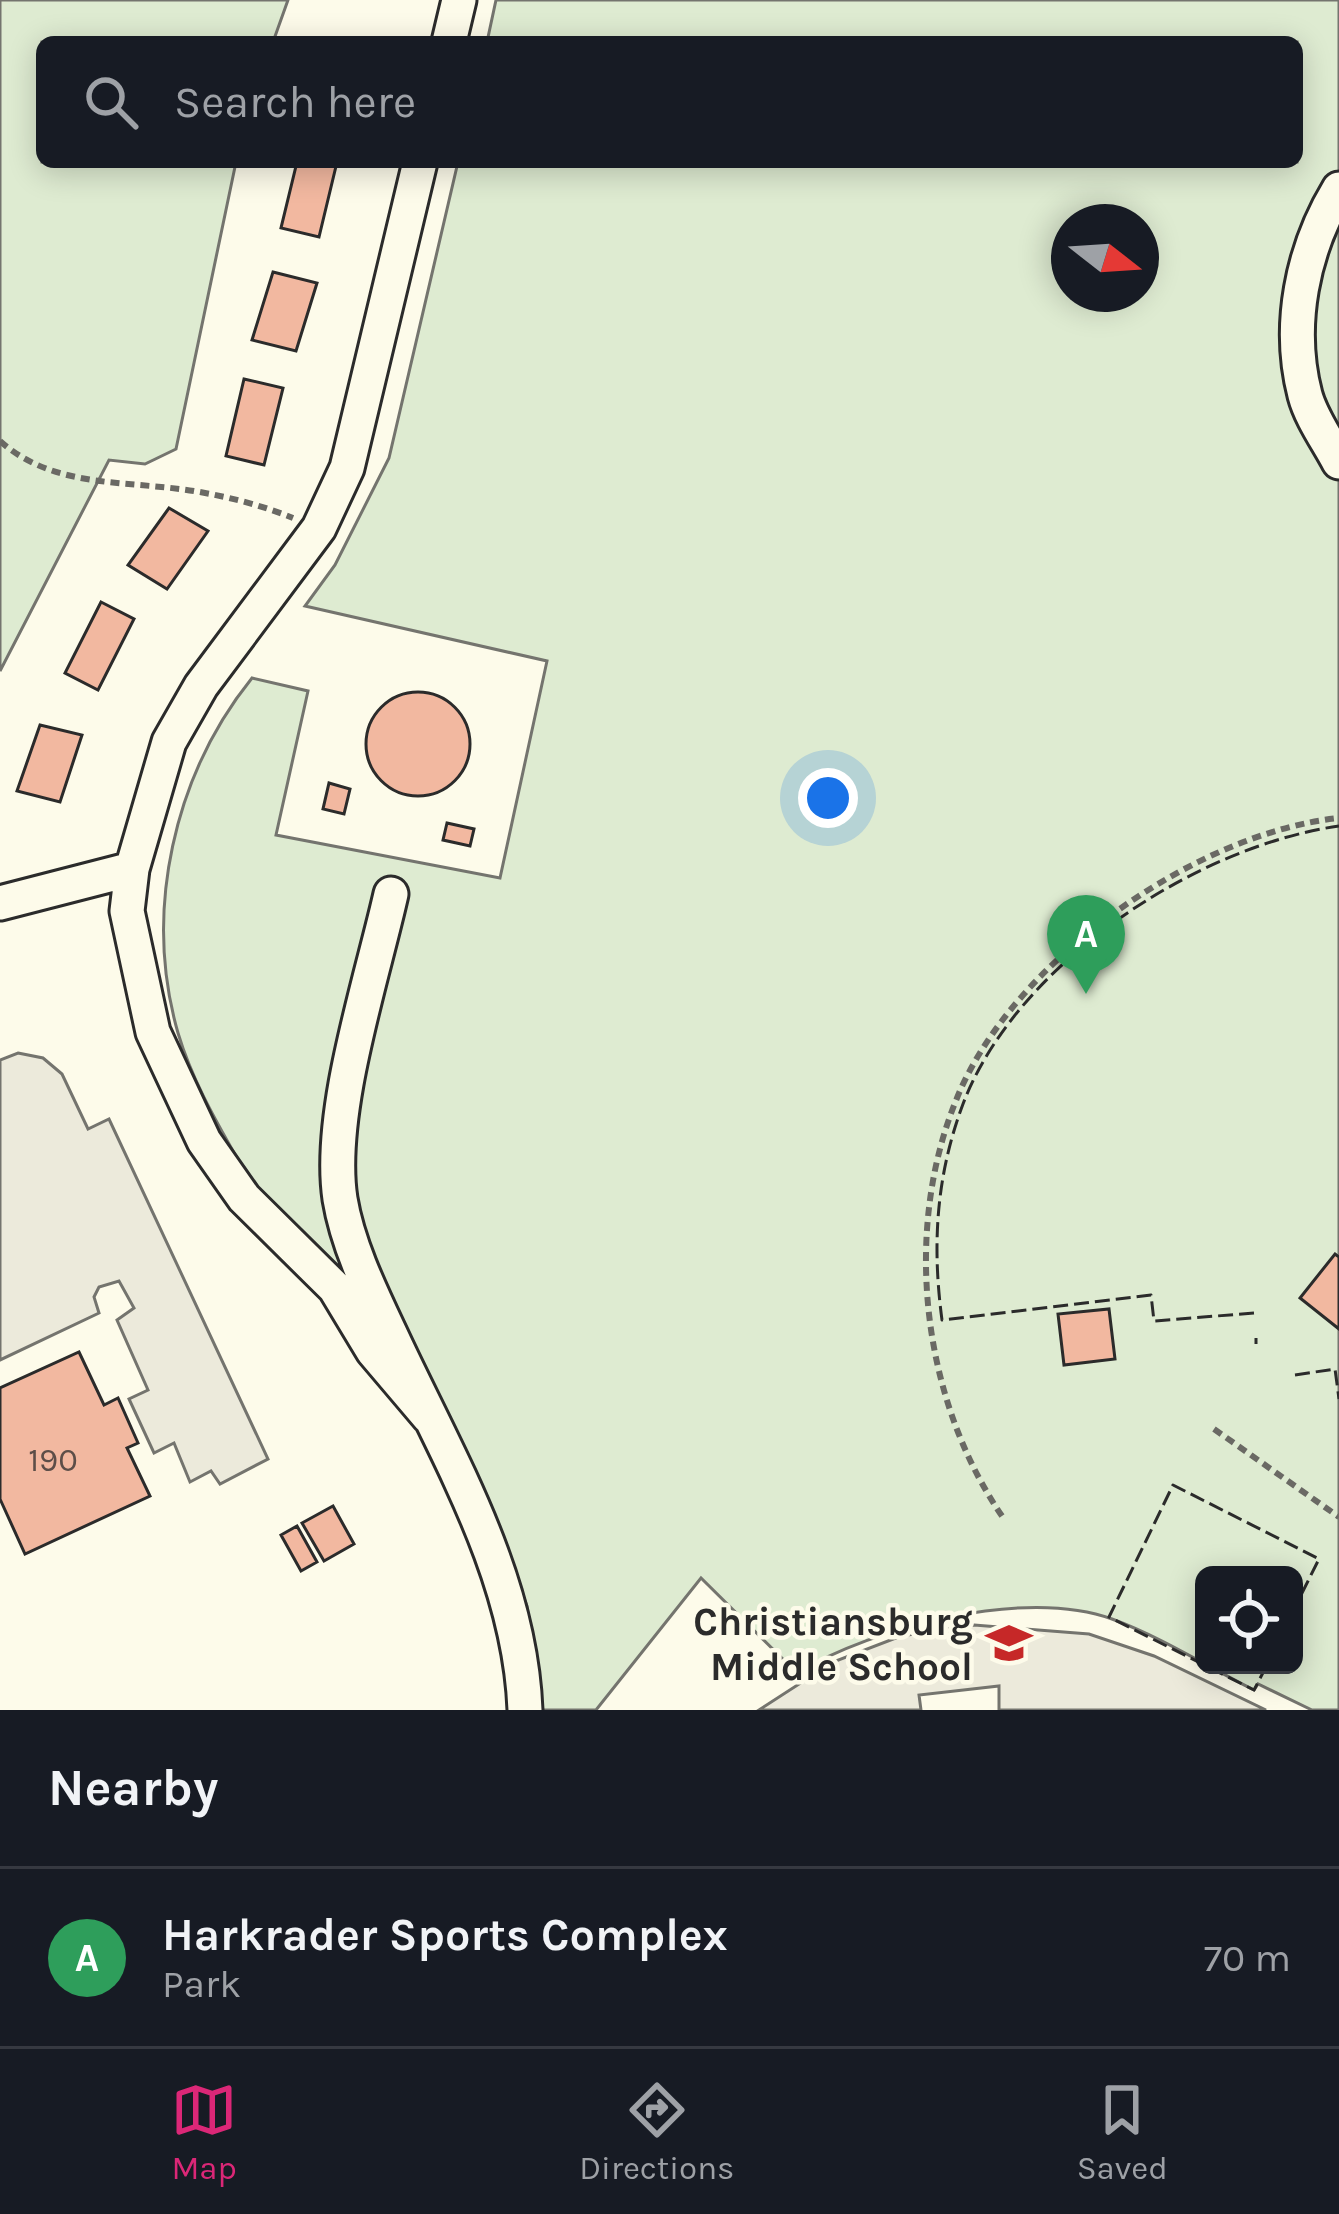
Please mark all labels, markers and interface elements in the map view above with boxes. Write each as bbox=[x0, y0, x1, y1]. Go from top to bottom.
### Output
search box bbox=[36, 36, 1303, 168]
icon: search bbox=[78, 69, 144, 135]
text: Search here bbox=[174, 76, 416, 128]
north arrow bbox=[1051, 204, 1159, 312]
your location bbox=[798, 768, 858, 828]
pin: A bbox=[1047, 895, 1125, 994]
house number: 190 bbox=[28, 1441, 78, 1479]
map controls bbox=[1195, 1566, 1303, 1674]
button: locate bbox=[1195, 1566, 1303, 1674]
place label: Christiansburg Middle School bbox=[693, 1599, 973, 1690]
school or university icon: Christiansburg Middle School bbox=[984, 1618, 1034, 1668]
text: Nearby bbox=[48, 1758, 218, 1818]
text: Harkrader Sports Complex bbox=[162, 1909, 728, 1961]
text: A bbox=[75, 1935, 99, 1981]
text: 70 m bbox=[1204, 1935, 1291, 1981]
text: Park bbox=[162, 1961, 241, 2007]
tab: Map bbox=[171, 2077, 237, 2187]
tab: Directions bbox=[579, 2077, 734, 2187]
tab: Saved bbox=[1077, 2077, 1168, 2187]

